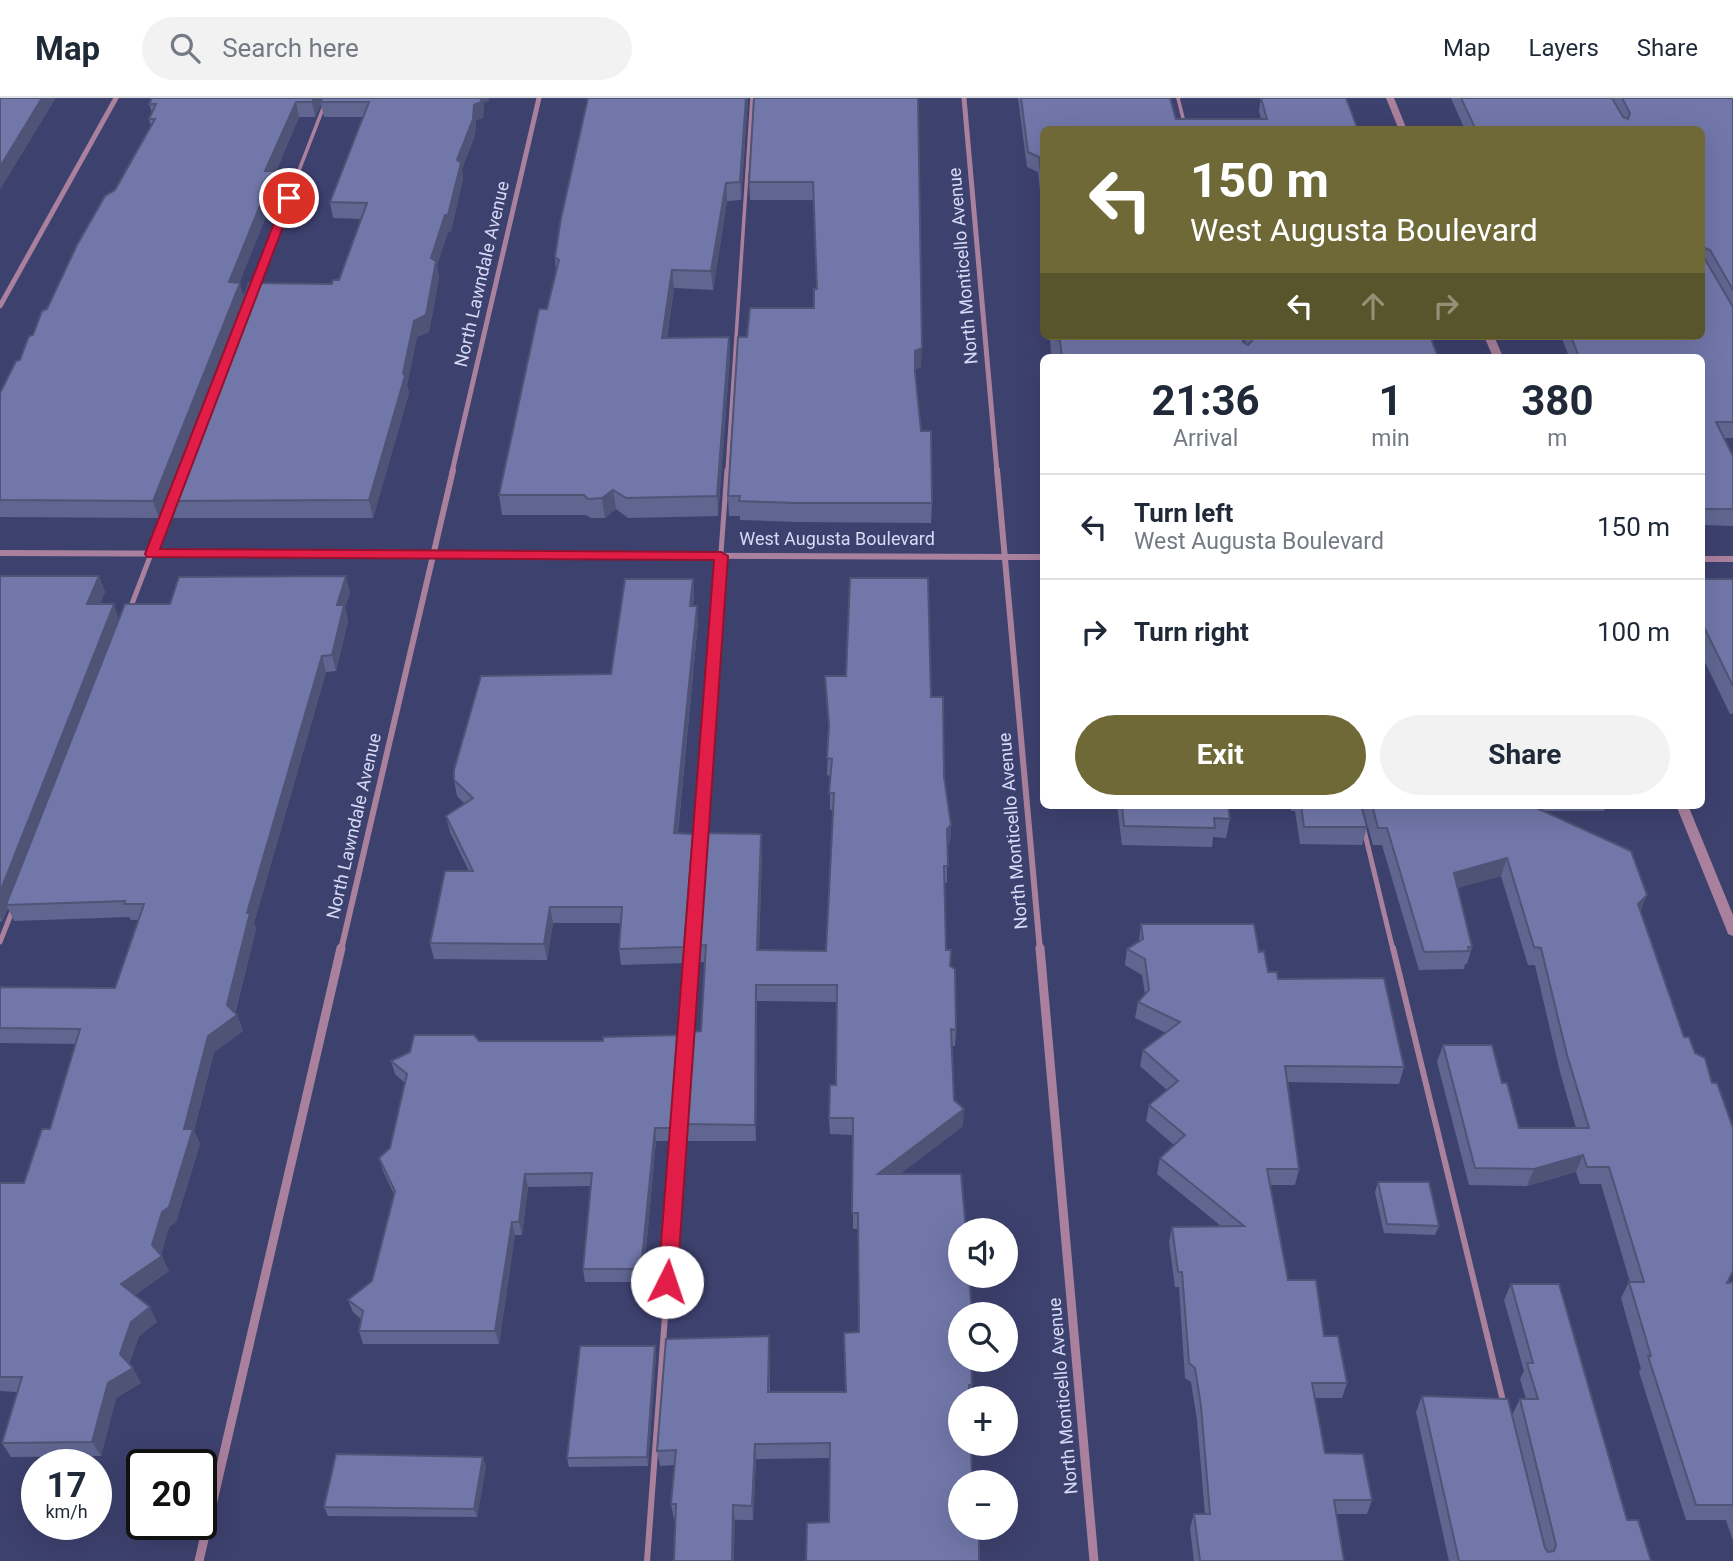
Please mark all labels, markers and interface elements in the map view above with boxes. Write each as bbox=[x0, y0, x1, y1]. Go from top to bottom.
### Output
search box bbox=[142, 17, 632, 80]
text: Map bbox=[35, 29, 100, 68]
icon: search bbox=[166, 29, 204, 67]
text: Search here bbox=[222, 33, 359, 63]
text: Map bbox=[1443, 34, 1491, 62]
text: Layers bbox=[1529, 34, 1599, 62]
text: Share bbox=[1637, 34, 1698, 62]
text: 150 m bbox=[1190, 152, 1329, 209]
icon: left bbox=[1075, 154, 1166, 245]
street label: North Monticello Avenue bbox=[943, 167, 982, 365]
pin bbox=[259, 168, 319, 228]
icon: arrive bbox=[270, 179, 308, 217]
street label: North Lawndale Avenue bbox=[450, 179, 513, 369]
text: West Augusta Boulevard bbox=[1190, 211, 1538, 249]
icon: left bbox=[1281, 287, 1319, 325]
icon: ahead bbox=[1354, 287, 1392, 325]
icon: right bbox=[1427, 287, 1465, 325]
text: 21:36 bbox=[1152, 376, 1260, 425]
text: 1 bbox=[1378, 376, 1403, 425]
text: 380 bbox=[1521, 376, 1594, 425]
text: Arrival bbox=[1173, 425, 1238, 452]
text: min bbox=[1371, 425, 1410, 452]
text: m bbox=[1547, 425, 1567, 452]
text: Turn left bbox=[1134, 498, 1233, 528]
icon: left bbox=[1075, 508, 1113, 546]
text: 150 m bbox=[1597, 512, 1670, 542]
street label: West Augusta Boulevard bbox=[739, 528, 935, 549]
text: West Augusta Boulevard bbox=[1134, 528, 1384, 555]
icon: right bbox=[1075, 613, 1113, 651]
text: Turn right bbox=[1134, 617, 1249, 647]
text: 100 m bbox=[1597, 617, 1670, 647]
button: Exit bbox=[1075, 715, 1366, 795]
button: Share bbox=[1380, 715, 1670, 795]
street label: North Lawndale Avenue bbox=[322, 731, 385, 921]
street label: North Monticello Avenue bbox=[993, 732, 1032, 930]
map controls bbox=[948, 1218, 1018, 1540]
button: sound bbox=[948, 1218, 1018, 1288]
position arrow bbox=[630, 1245, 704, 1319]
street label: North Monticello Avenue bbox=[1043, 1297, 1082, 1495]
button: search bbox=[948, 1302, 1018, 1372]
button: + bbox=[948, 1386, 1018, 1456]
speed limit sign: 20 bbox=[126, 1449, 217, 1540]
text: 17 bbox=[46, 1465, 87, 1506]
button: − bbox=[948, 1470, 1018, 1540]
text: km/h bbox=[45, 1501, 88, 1522]

